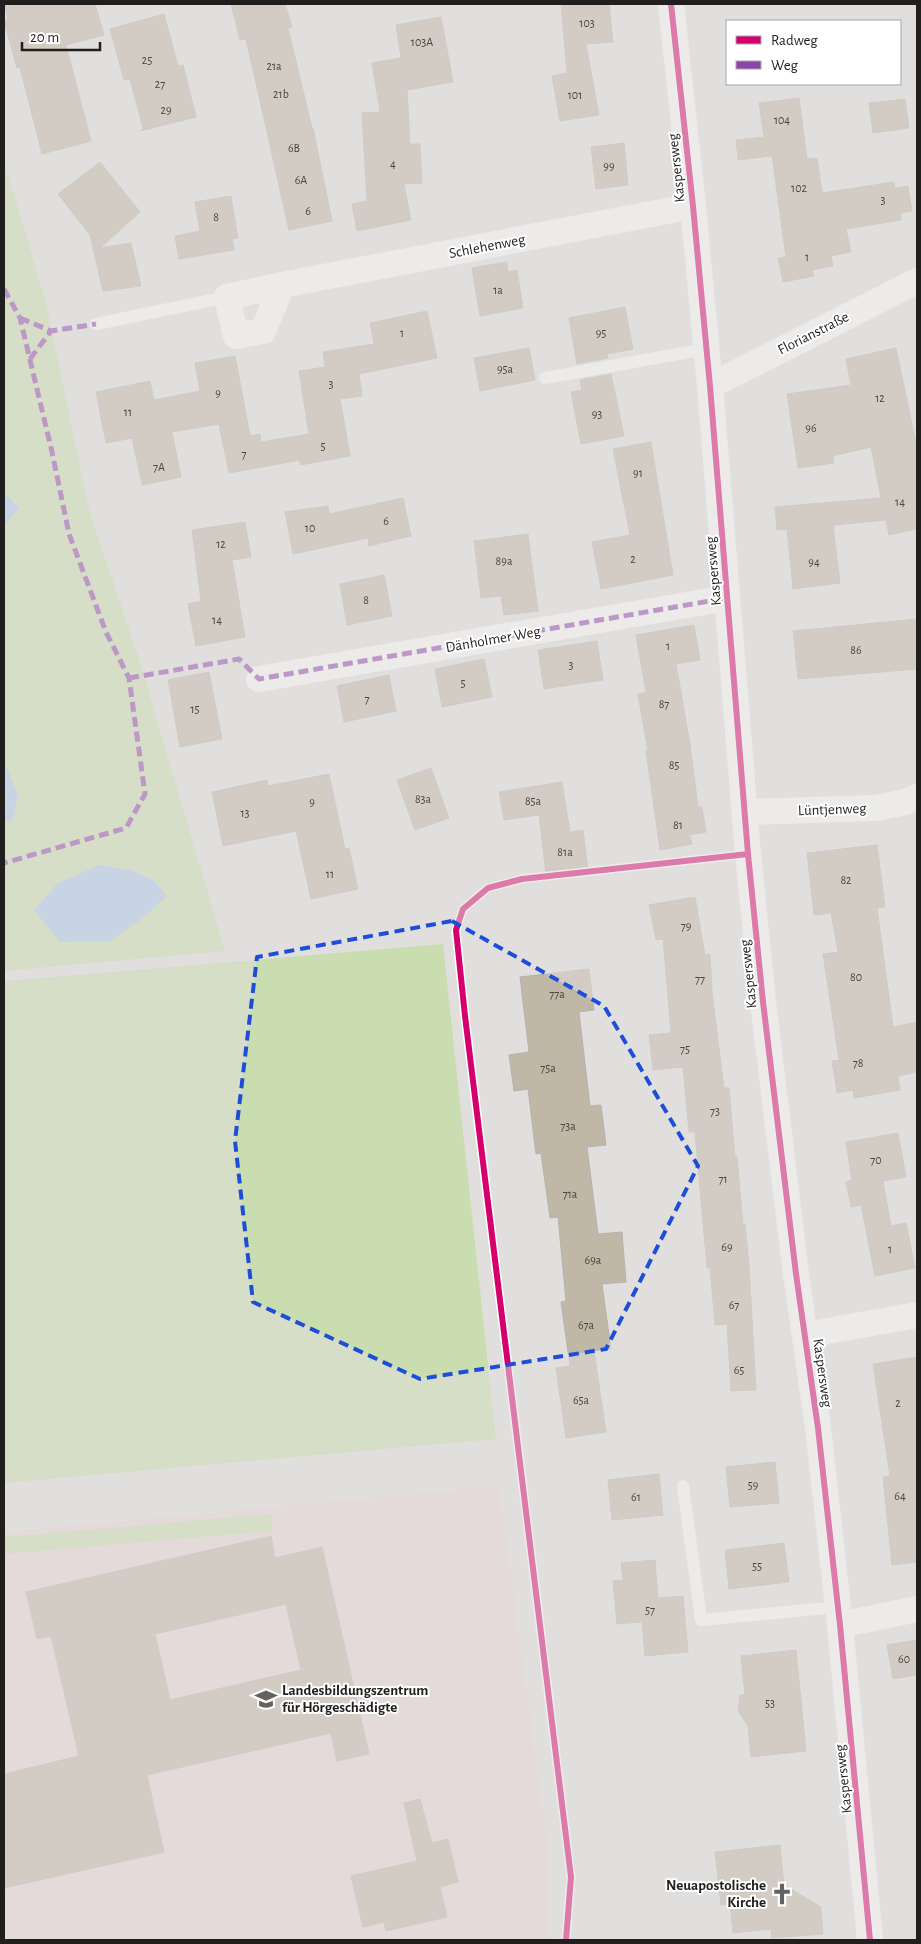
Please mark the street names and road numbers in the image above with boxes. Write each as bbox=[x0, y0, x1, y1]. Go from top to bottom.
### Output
street label: Kaspersweg bbox=[665, 132, 688, 203]
street label: Schlehenweg bbox=[448, 232, 527, 261]
street label: Florianstraße bbox=[775, 309, 851, 358]
street label: Kaspersweg bbox=[703, 535, 724, 606]
street label: Dänholmer Weg bbox=[444, 624, 542, 655]
street label: Lüntjenweg bbox=[797, 801, 867, 818]
street label: Kaspersweg bbox=[737, 938, 760, 1009]
street label: Kaspersweg bbox=[810, 1338, 835, 1409]
street label: Kaspersweg bbox=[832, 1743, 855, 1814]

